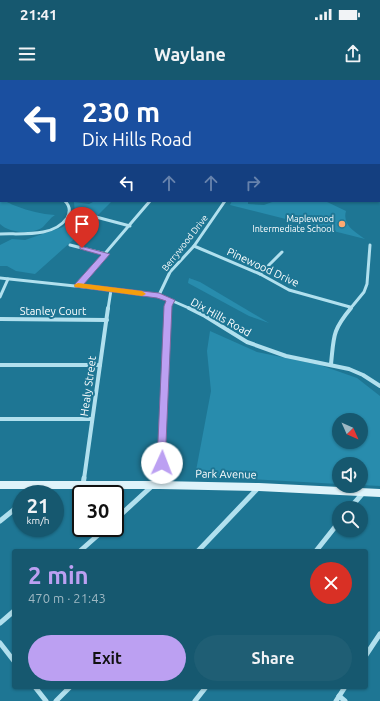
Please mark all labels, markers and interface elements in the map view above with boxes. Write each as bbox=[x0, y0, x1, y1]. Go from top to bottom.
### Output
text: 21:41 bbox=[20, 6, 58, 23]
icon: menu bbox=[16, 43, 38, 65]
icon: share bbox=[342, 43, 364, 65]
text: Waylane bbox=[154, 44, 226, 64]
icon: left bbox=[16, 96, 68, 148]
text: 230 m bbox=[82, 96, 160, 127]
text: Dix Hills Road bbox=[82, 129, 192, 149]
icon: left bbox=[116, 172, 138, 194]
icon: ahead bbox=[158, 172, 180, 194]
icon: ahead bbox=[200, 172, 222, 194]
icon: right bbox=[242, 172, 264, 194]
pin bbox=[65, 207, 99, 248]
icon: arrive bbox=[71, 213, 93, 235]
street label: Berrywood Drive bbox=[160, 213, 210, 273]
place label: Maplewood Intermediate School bbox=[252, 214, 335, 234]
marker: Maplewood Intermediate School bbox=[337, 219, 347, 229]
street label: Pinewood Drive bbox=[225, 245, 301, 289]
street label: Dix Hills Road bbox=[189, 295, 253, 339]
street label: Stanley Court bbox=[20, 305, 87, 317]
street label: Healy Street bbox=[78, 354, 98, 417]
north arrow bbox=[332, 413, 368, 449]
map controls bbox=[332, 413, 368, 537]
position arrow bbox=[141, 442, 183, 484]
button: sound bbox=[332, 457, 368, 493]
street label: Park Avenue bbox=[195, 467, 257, 481]
speed limit sign: 30 bbox=[72, 485, 124, 537]
text: 21 bbox=[27, 494, 49, 517]
button: search bbox=[332, 501, 368, 537]
text: km/h bbox=[26, 515, 50, 526]
text: 2 min bbox=[28, 562, 89, 589]
button: close bbox=[310, 562, 352, 604]
text: 470 m · 21:43 bbox=[28, 591, 106, 605]
button: Exit bbox=[28, 635, 186, 681]
button: Share bbox=[194, 635, 352, 681]

